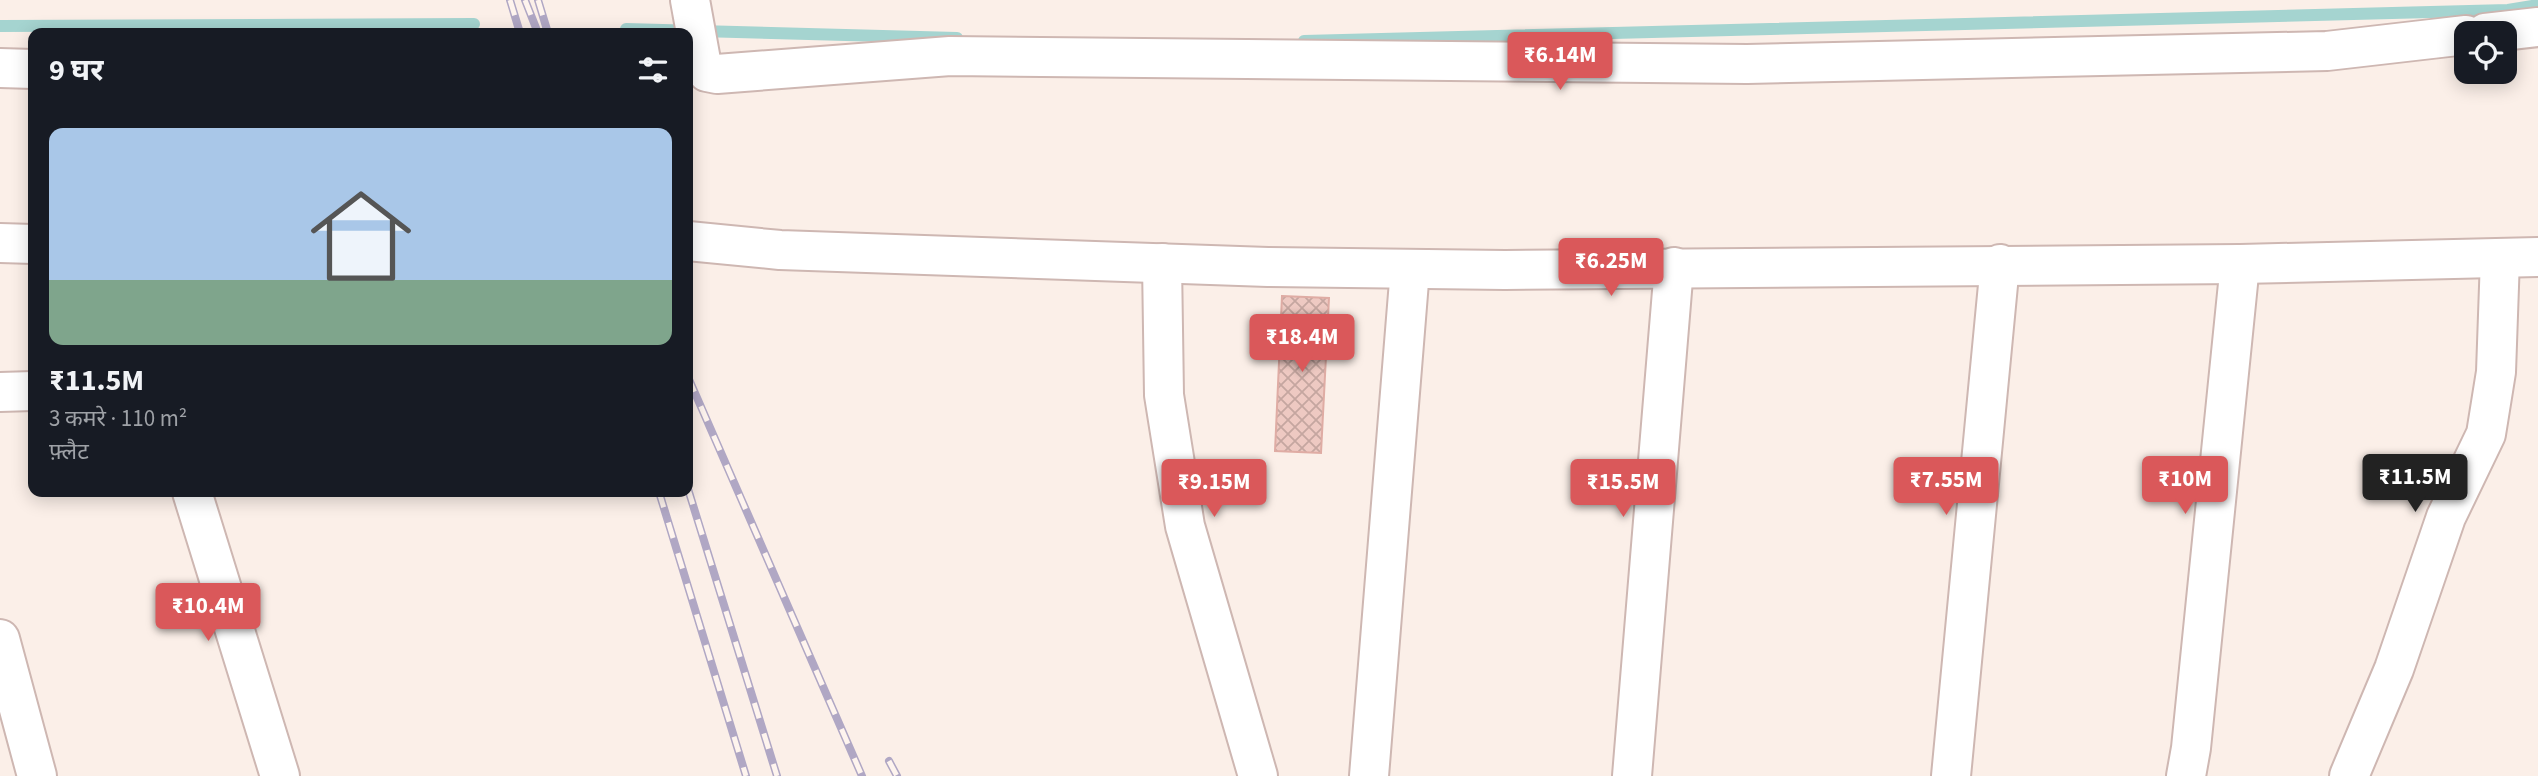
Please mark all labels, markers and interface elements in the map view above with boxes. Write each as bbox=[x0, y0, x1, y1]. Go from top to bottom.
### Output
map controls bbox=[2454, 21, 2517, 84]
button: locate bbox=[2454, 21, 2517, 84]
pin: ₹6.14M bbox=[1503, 32, 1617, 92]
text: ₹6.14M bbox=[1523, 38, 1597, 71]
text: 9 घर bbox=[49, 49, 104, 92]
icon: filters bbox=[634, 51, 672, 89]
icon: home bbox=[298, 173, 424, 299]
pin: ₹6.25M bbox=[1554, 238, 1668, 298]
text: ₹6.25M bbox=[1574, 244, 1648, 277]
pin: ₹18.4M bbox=[1245, 314, 1359, 374]
text: ₹18.4M bbox=[1265, 320, 1339, 353]
text: ₹11.5M bbox=[49, 359, 144, 402]
text: 3 कमरे · 110 m² bbox=[49, 402, 187, 435]
text: फ़्लैट bbox=[49, 435, 89, 468]
pin: ₹11.5M bbox=[2358, 454, 2472, 514]
pin: ₹10M bbox=[2144, 456, 2226, 516]
pin: ₹7.55M bbox=[1889, 458, 2003, 517]
pin: ₹9.15M bbox=[1157, 460, 1271, 519]
pin: ₹15.5M bbox=[1566, 460, 1680, 519]
text: ₹11.5M bbox=[2378, 460, 2452, 493]
text: ₹10M bbox=[2158, 462, 2212, 495]
text: ₹7.55M bbox=[1909, 463, 1983, 496]
text: ₹9.15M bbox=[1177, 465, 1251, 498]
text: ₹15.5M bbox=[1586, 465, 1660, 498]
pin: ₹10.4M bbox=[151, 584, 265, 643]
text: ₹10.4M bbox=[171, 589, 245, 622]

